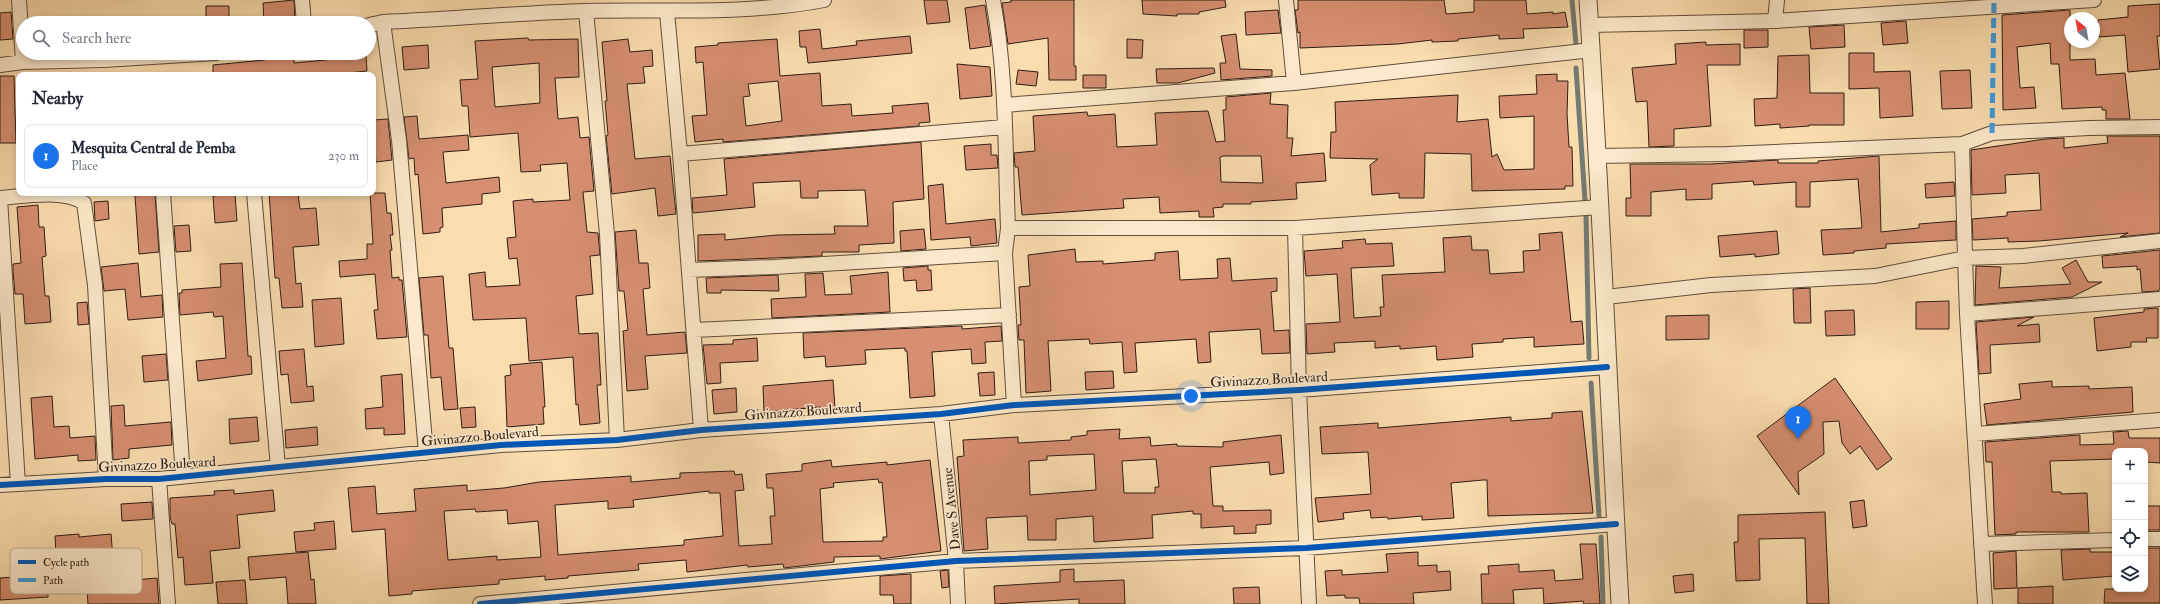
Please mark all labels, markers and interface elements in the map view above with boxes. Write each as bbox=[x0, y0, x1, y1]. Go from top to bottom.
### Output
north arrow bbox=[2064, 12, 2100, 48]
search box bbox=[16, 16, 376, 60]
icon: search bbox=[30, 27, 52, 49]
text: Search here bbox=[62, 29, 131, 48]
text: Nearby bbox=[32, 88, 83, 109]
text: Mesquita Central de Pemba bbox=[71, 139, 235, 158]
text: 1 bbox=[44, 148, 48, 164]
text: 230 m bbox=[328, 148, 359, 164]
text: Place bbox=[71, 158, 98, 174]
street label: Givinazzo Boulevard bbox=[1210, 368, 1328, 391]
your location bbox=[1181, 386, 1201, 406]
street label: Givinazzo Boulevard bbox=[744, 399, 862, 424]
pin: 1 bbox=[1785, 406, 1811, 439]
street label: Givinazzo Boulevard bbox=[421, 423, 540, 450]
map controls bbox=[2112, 448, 2148, 592]
button: + bbox=[2112, 448, 2148, 484]
street label: Givinazzo Boulevard bbox=[98, 453, 216, 476]
street label: Dave S Avenue bbox=[939, 467, 964, 551]
button: − bbox=[2112, 484, 2148, 520]
button: locate bbox=[2112, 520, 2148, 556]
legend bbox=[10, 548, 142, 594]
text: Cycle path bbox=[43, 556, 89, 570]
button: layers bbox=[2112, 556, 2148, 592]
text: Path bbox=[43, 574, 63, 587]

